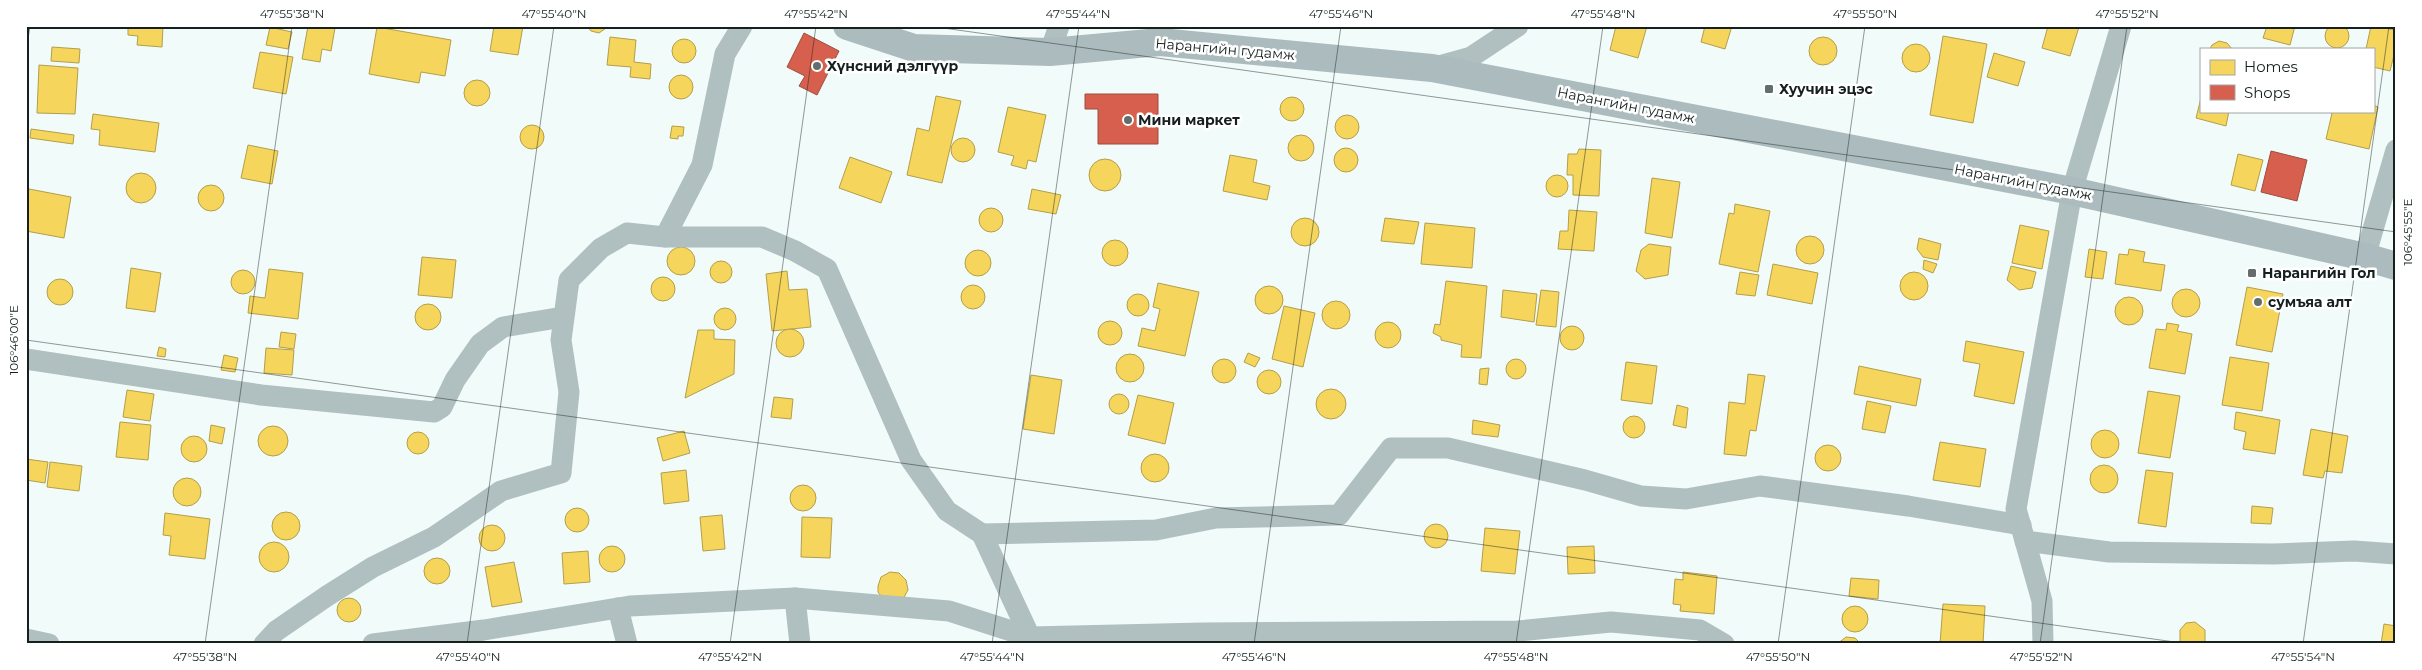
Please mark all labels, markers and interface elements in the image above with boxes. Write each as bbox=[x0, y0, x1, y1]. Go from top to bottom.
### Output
text: 47°55'38"N bbox=[260, 6, 324, 21]
text: 47°55'40"N bbox=[521, 6, 587, 21]
text: 47°55'42"N bbox=[784, 6, 848, 21]
text: 47°55'44"N bbox=[1046, 6, 1110, 21]
text: 47°55'46"N bbox=[1309, 6, 1373, 21]
text: 47°55'48"N bbox=[1570, 6, 1636, 21]
text: 47°55'50"N bbox=[1833, 6, 1897, 21]
text: 47°55'52"N bbox=[2095, 6, 2159, 21]
street label: Нарангийн гудамж bbox=[1155, 34, 1296, 64]
legend bbox=[2200, 48, 2374, 112]
place label: Хүнсний дэлгүүр bbox=[827, 57, 958, 75]
text: Homes bbox=[2244, 57, 2298, 76]
marker: Хүнсний дэлгүүр bbox=[811, 60, 823, 72]
place label: Хуучин эцэс bbox=[1779, 80, 1874, 98]
street label: Нарангийн гудамж bbox=[1556, 83, 1697, 127]
marker: Хуучин эцэс bbox=[1763, 83, 1775, 95]
text: Shops bbox=[2244, 83, 2290, 102]
place label: Мини маркет bbox=[1138, 111, 1240, 129]
marker: Мини маркет bbox=[1122, 114, 1134, 126]
street label: Нарангийн гудамж bbox=[1953, 160, 2094, 204]
text: 106°45'55"E bbox=[2400, 198, 2415, 266]
place label: Нарангийн Гол bbox=[2262, 264, 2376, 282]
marker: Нарангийн Гол bbox=[2246, 267, 2258, 279]
place label: сумъяа алт bbox=[2268, 293, 2352, 311]
marker: сумъяа алт bbox=[2252, 296, 2264, 308]
text: 106°46'00"E bbox=[6, 305, 21, 375]
text: 47°55'38"N bbox=[173, 649, 237, 664]
text: 47°55'40"N bbox=[435, 649, 501, 664]
text: 47°55'42"N bbox=[698, 649, 762, 664]
text: 47°55'44"N bbox=[960, 649, 1024, 664]
text: 47°55'46"N bbox=[1222, 649, 1286, 664]
text: 47°55'48"N bbox=[1483, 649, 1549, 664]
text: 47°55'50"N bbox=[1746, 649, 1810, 664]
text: 47°55'52"N bbox=[2009, 649, 2073, 664]
text: 47°55'54"N bbox=[2271, 649, 2335, 664]

